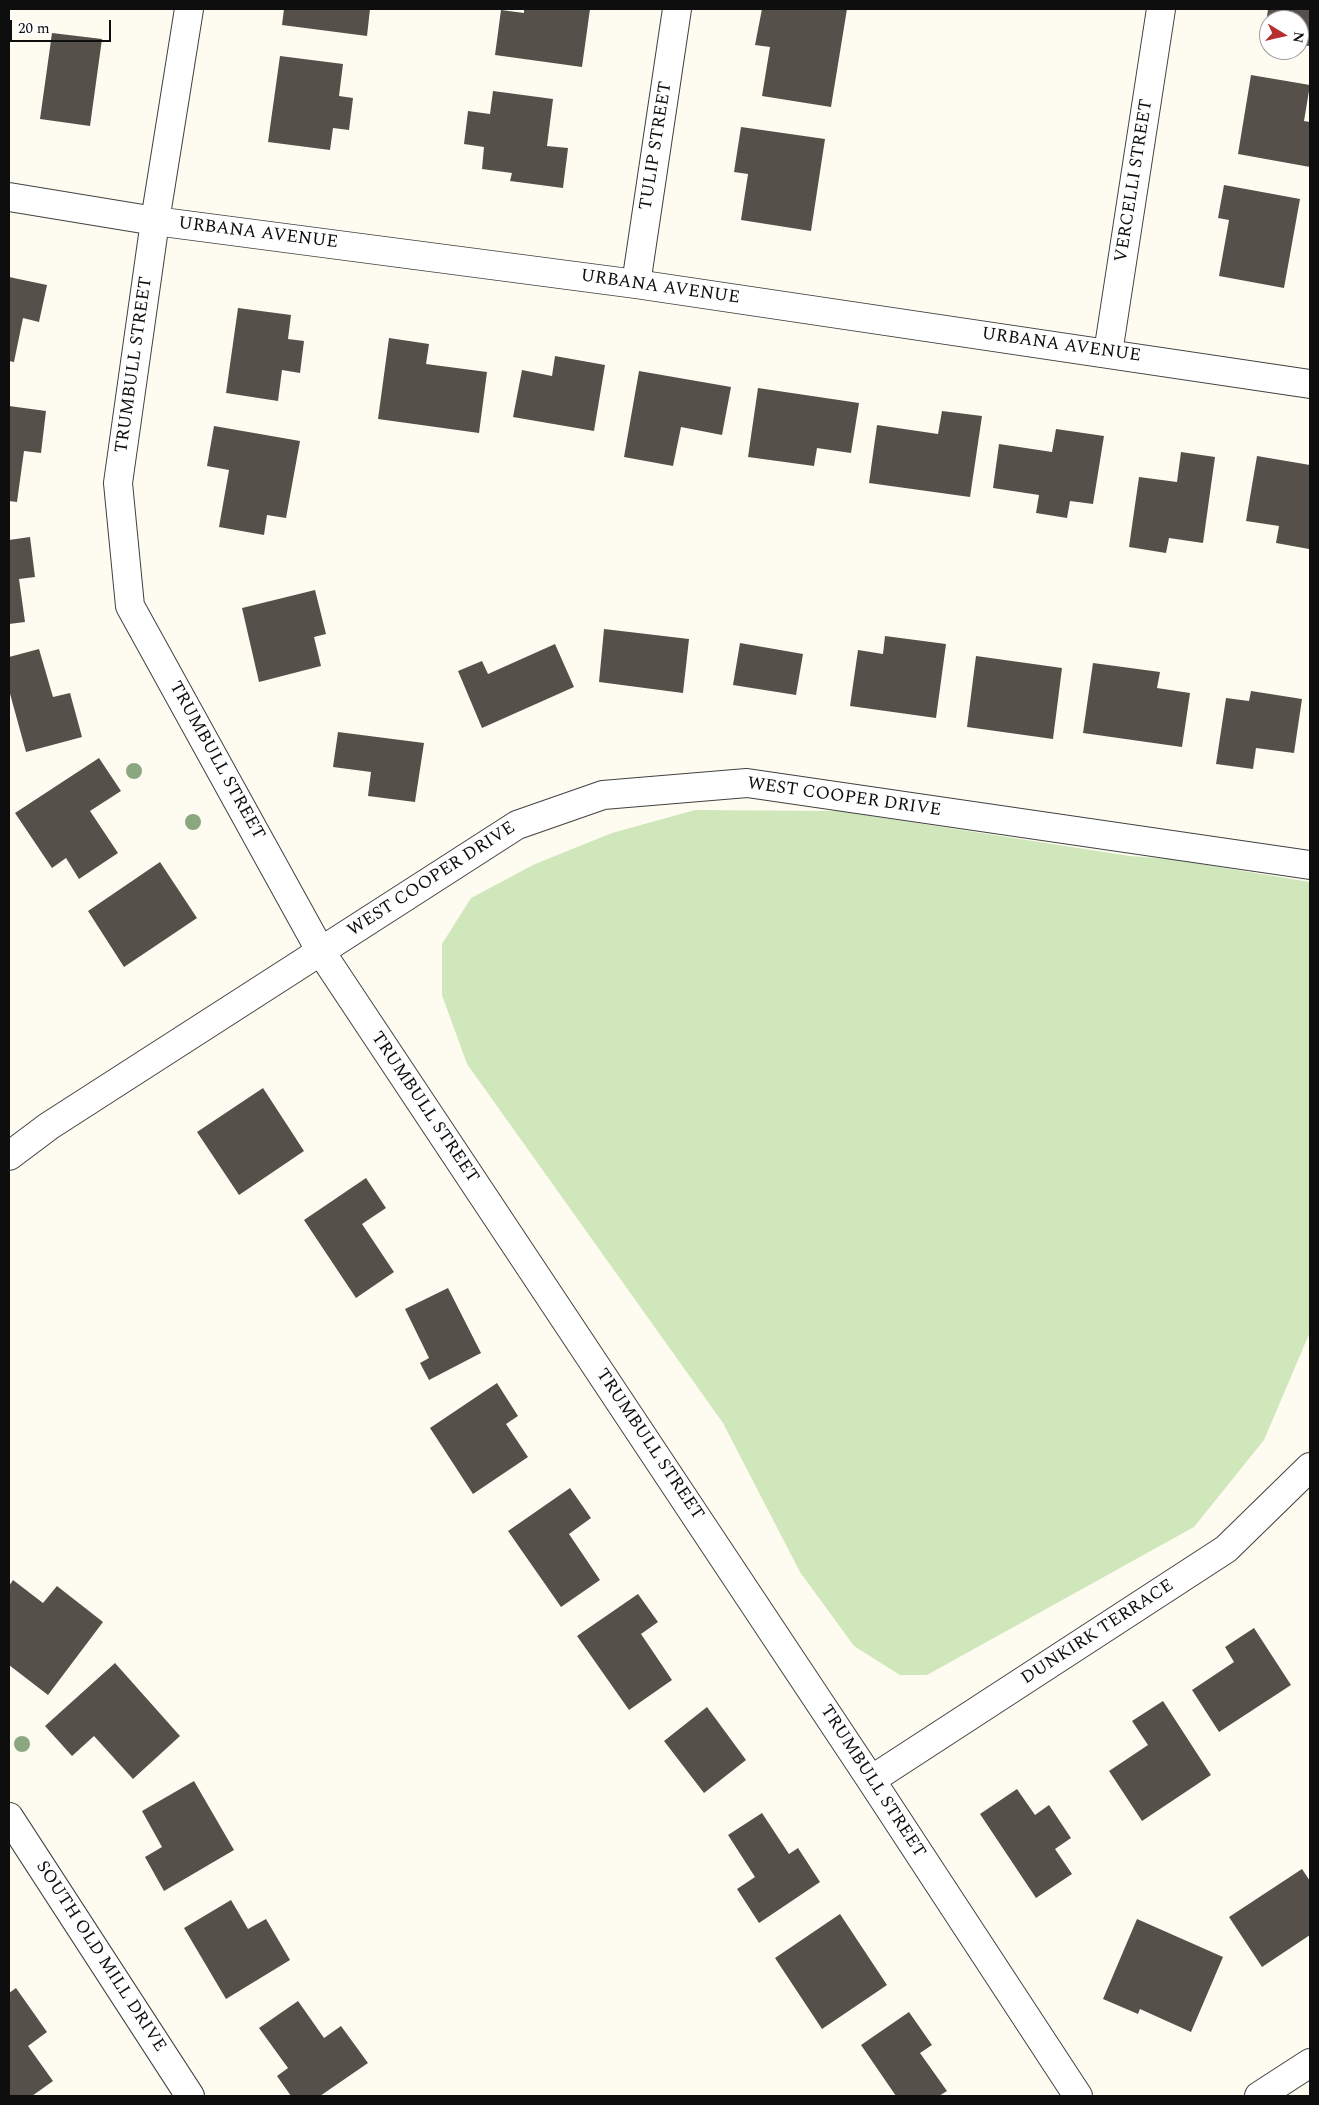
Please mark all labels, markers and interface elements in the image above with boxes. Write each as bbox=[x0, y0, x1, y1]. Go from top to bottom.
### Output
scale bar bbox=[12, 10, 114, 42]
north arrow bbox=[1259, 10, 1309, 60]
text: 20 m bbox=[18, 17, 50, 40]
text: N bbox=[1287, 30, 1310, 45]
street label: TULIP STREET bbox=[636, 80, 678, 212]
street label: VERCELLI STREET bbox=[1111, 98, 1159, 264]
street label: URBANA AVENUE bbox=[177, 213, 339, 255]
street label: URBANA AVENUE bbox=[579, 266, 741, 310]
street label: TRUMBULL STREET bbox=[112, 275, 158, 455]
street label: URBANA AVENUE bbox=[980, 324, 1142, 368]
street label: TRUMBULL STREET bbox=[163, 678, 269, 844]
street label: WEST COOPER DRIVE bbox=[746, 774, 942, 822]
street label: WEST COOPER DRIVE bbox=[344, 818, 520, 942]
street label: TRUMBULL STREET bbox=[365, 1028, 483, 1188]
street label: TRUMBULL STREET bbox=[590, 1365, 708, 1525]
street label: DUNKIRK TERRACE bbox=[1018, 1576, 1178, 1690]
street label: TRUMBULL STREET bbox=[815, 1702, 929, 1862]
street label: SOUTH OLD MILL DRIVE bbox=[30, 1858, 170, 2056]

